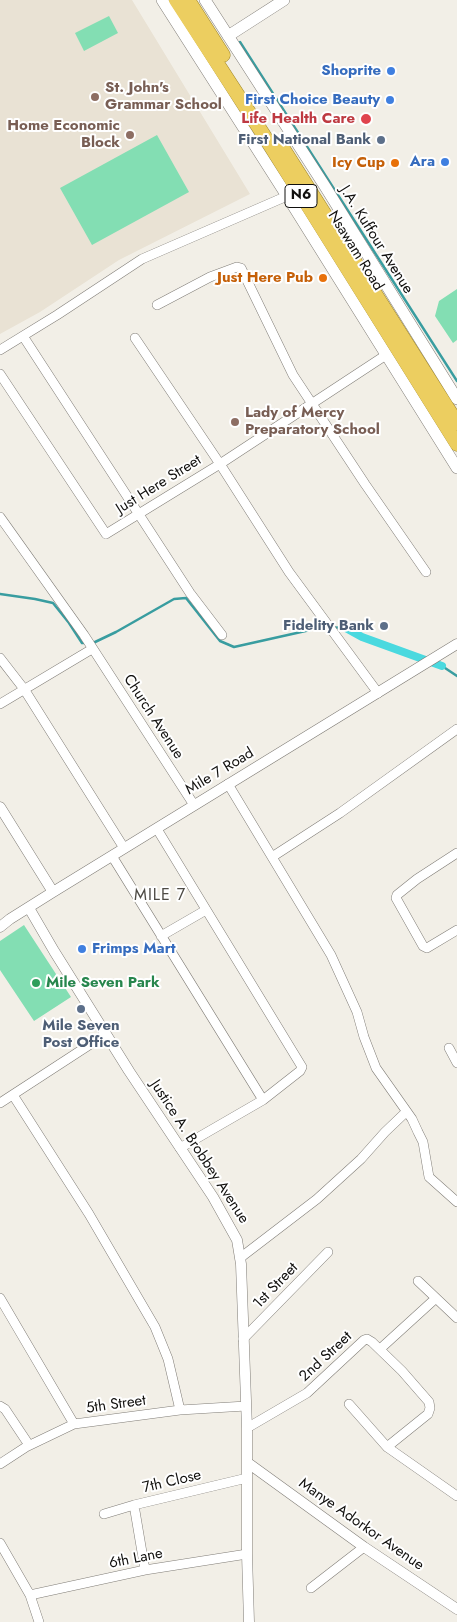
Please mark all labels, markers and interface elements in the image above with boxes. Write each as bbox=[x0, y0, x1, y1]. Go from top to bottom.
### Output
place label: Shoprite bbox=[321, 62, 381, 80]
marker: Shoprite bbox=[385, 65, 397, 77]
place label: St. John's Grammar School bbox=[105, 79, 222, 114]
marker: St. John's Grammar School bbox=[89, 91, 101, 103]
place label: First Choice Beauty bbox=[245, 91, 380, 109]
marker: First Choice Beauty bbox=[384, 94, 396, 106]
place label: Life Health Care bbox=[241, 110, 355, 128]
marker: Life Health Care bbox=[359, 112, 373, 126]
place label: Home Economic Block bbox=[7, 117, 120, 152]
marker: Home Economic Block bbox=[124, 129, 136, 141]
place label: First National Bank bbox=[238, 131, 371, 149]
marker: First National Bank bbox=[375, 134, 387, 146]
place label: Ara bbox=[410, 153, 435, 171]
place label: Icy Cup bbox=[332, 154, 385, 172]
marker: Ara bbox=[439, 156, 451, 168]
marker: Icy Cup bbox=[389, 157, 401, 169]
street label: J.A. Kuffour Avenue bbox=[335, 182, 417, 298]
road number: N6 bbox=[285, 185, 317, 208]
street label: Nsawam Road bbox=[323, 208, 387, 294]
place label: Just Here Pub bbox=[217, 269, 313, 287]
marker: Just Here Pub bbox=[317, 272, 329, 284]
place label: Lady of Mercy Preparatory School bbox=[245, 404, 380, 439]
marker: Lady of Mercy Preparatory School bbox=[229, 416, 241, 428]
street label: Just Here Street bbox=[113, 452, 205, 518]
place label: Fidelity Bank bbox=[283, 617, 374, 635]
marker: Fidelity Bank bbox=[378, 620, 390, 632]
street label: Church Avenue bbox=[119, 671, 187, 763]
street label: Mile 7 Road bbox=[183, 745, 257, 799]
district label: MILE 7 bbox=[133, 886, 187, 906]
place label: Frimps Mart bbox=[92, 940, 176, 958]
marker: Frimps Mart bbox=[76, 943, 88, 955]
place label: Mile Seven Park bbox=[46, 974, 160, 992]
marker: Mile Seven Park bbox=[30, 977, 42, 989]
marker: Mile Seven Post Office bbox=[75, 1003, 87, 1015]
place label: Mile Seven Post Office bbox=[42, 1017, 120, 1052]
street label: Justice A. Brobbey Avenue bbox=[146, 1077, 252, 1227]
street label: 1st Street bbox=[250, 1259, 302, 1313]
street label: 2nd Street bbox=[296, 1328, 356, 1386]
street label: 5th Street bbox=[85, 1392, 147, 1418]
street label: 7th Close bbox=[141, 1467, 203, 1497]
street label: Manye Adorkor Avenue bbox=[295, 1475, 427, 1575]
street label: 6th Lane bbox=[108, 1545, 164, 1573]

